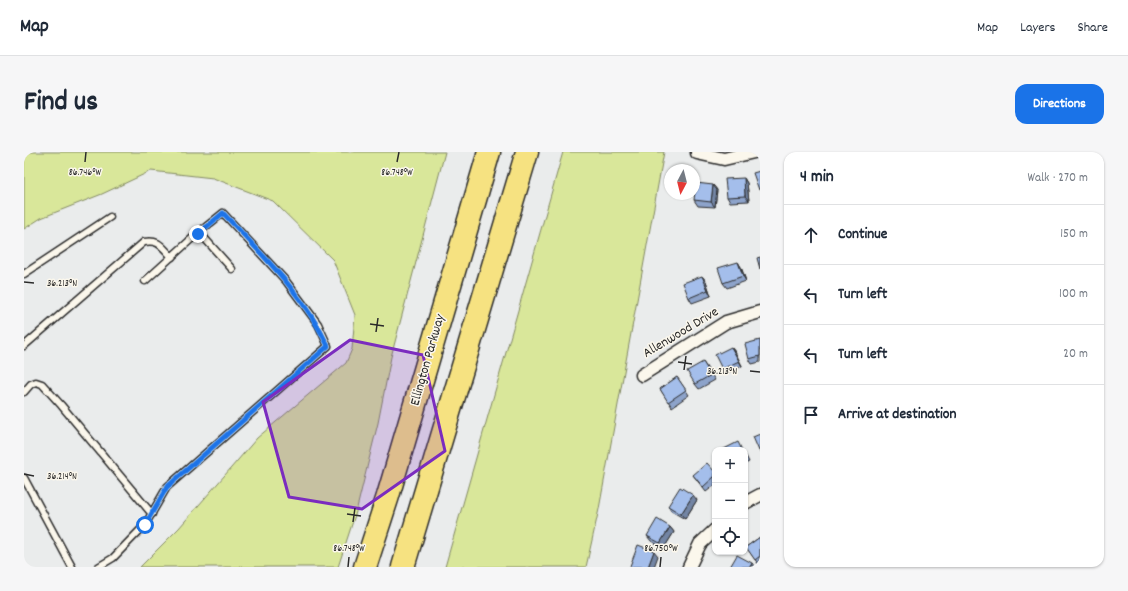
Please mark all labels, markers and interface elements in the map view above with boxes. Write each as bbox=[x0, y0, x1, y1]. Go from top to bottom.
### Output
text: Map bbox=[20, 14, 49, 41]
text: Map bbox=[977, 18, 998, 38]
text: Layers bbox=[1020, 18, 1055, 38]
text: Share bbox=[1077, 18, 1108, 38]
text: Find us bbox=[24, 84, 98, 124]
button: Directions bbox=[1015, 84, 1104, 124]
north arrow bbox=[664, 164, 700, 200]
text: 86.746°W bbox=[69, 166, 101, 180]
text: 86.748°W bbox=[381, 166, 413, 180]
text: 4 min bbox=[800, 166, 834, 190]
text: Walk · 270 m bbox=[1027, 169, 1088, 188]
icon: ahead bbox=[800, 224, 822, 246]
text: Continue bbox=[838, 224, 887, 246]
route end bbox=[189, 225, 207, 243]
text: 150 m bbox=[1060, 225, 1088, 244]
text: 36.213°N bbox=[47, 277, 77, 291]
icon: left bbox=[800, 284, 822, 306]
text: Turn left bbox=[838, 284, 887, 306]
text: 100 m bbox=[1059, 285, 1088, 304]
street label: Allenwood Drive bbox=[639, 302, 723, 364]
street label: Ellington Parkway bbox=[405, 312, 451, 408]
icon: left bbox=[800, 344, 822, 366]
text: Turn left bbox=[838, 344, 887, 366]
text: 20 m bbox=[1063, 345, 1088, 364]
text: 36.213°N bbox=[707, 365, 737, 379]
icon: arrive bbox=[800, 404, 822, 426]
text: Arrive at destination bbox=[838, 404, 956, 426]
map controls bbox=[712, 447, 748, 555]
button: + bbox=[712, 447, 748, 483]
text: 36.214°N bbox=[47, 470, 77, 484]
button: − bbox=[712, 483, 748, 519]
route start bbox=[136, 516, 154, 534]
button: locate bbox=[712, 519, 748, 555]
text: 86.748°W bbox=[333, 542, 365, 556]
text: 86.750°W bbox=[644, 542, 678, 556]

